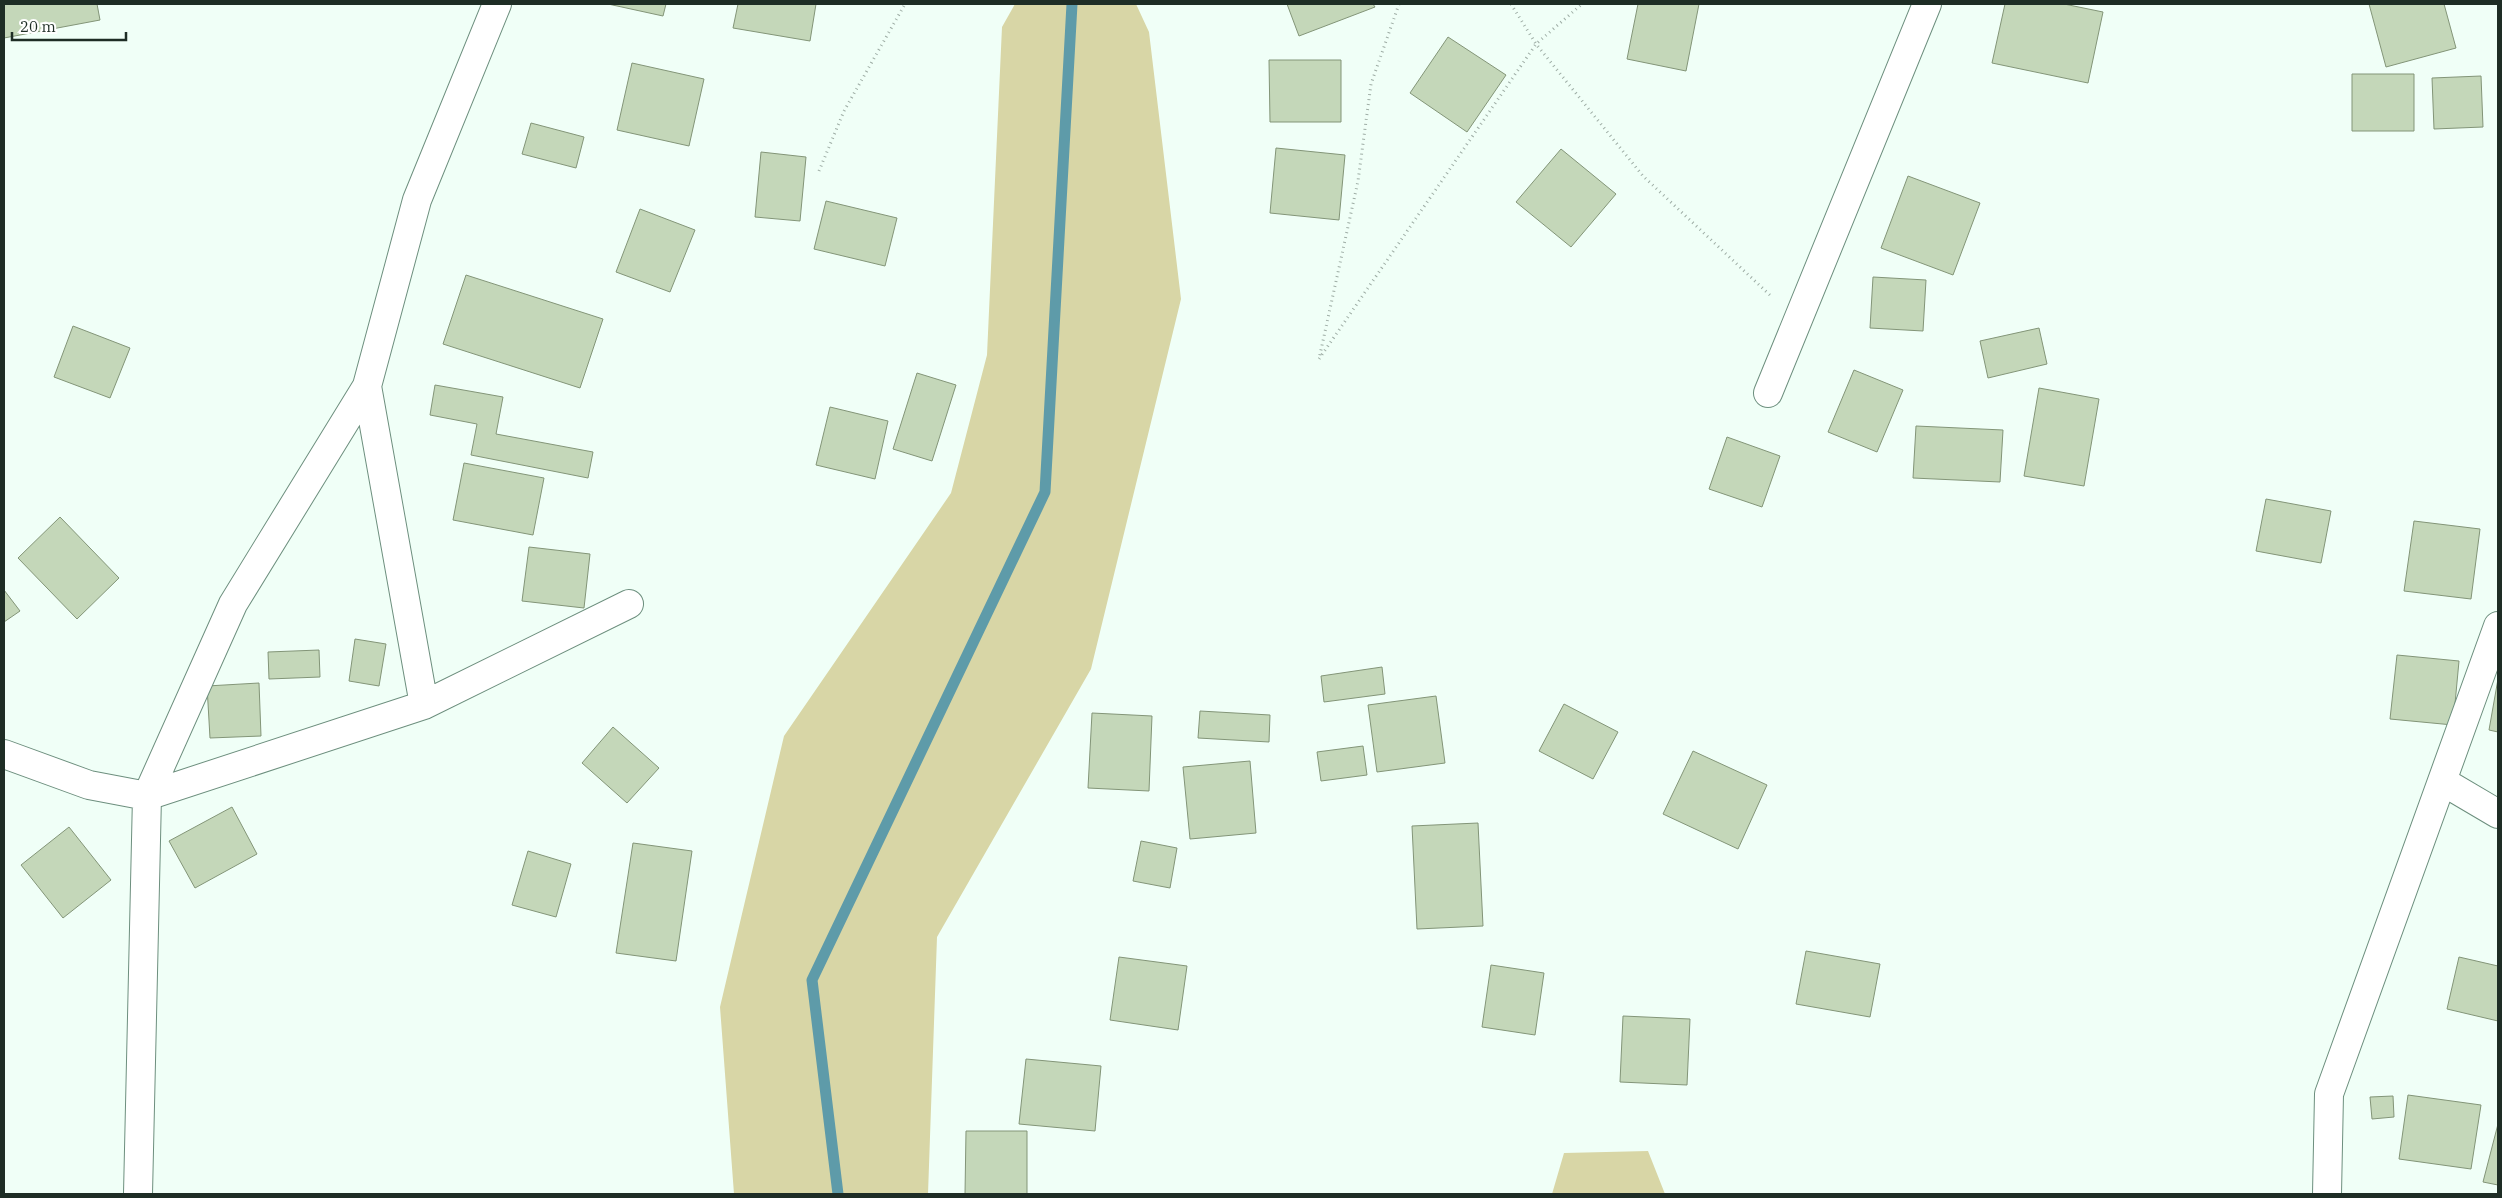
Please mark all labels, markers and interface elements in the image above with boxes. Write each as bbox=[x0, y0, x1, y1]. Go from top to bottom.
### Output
scale bar bbox=[12, 10, 126, 42]
text: 20 m bbox=[20, 17, 56, 36]

